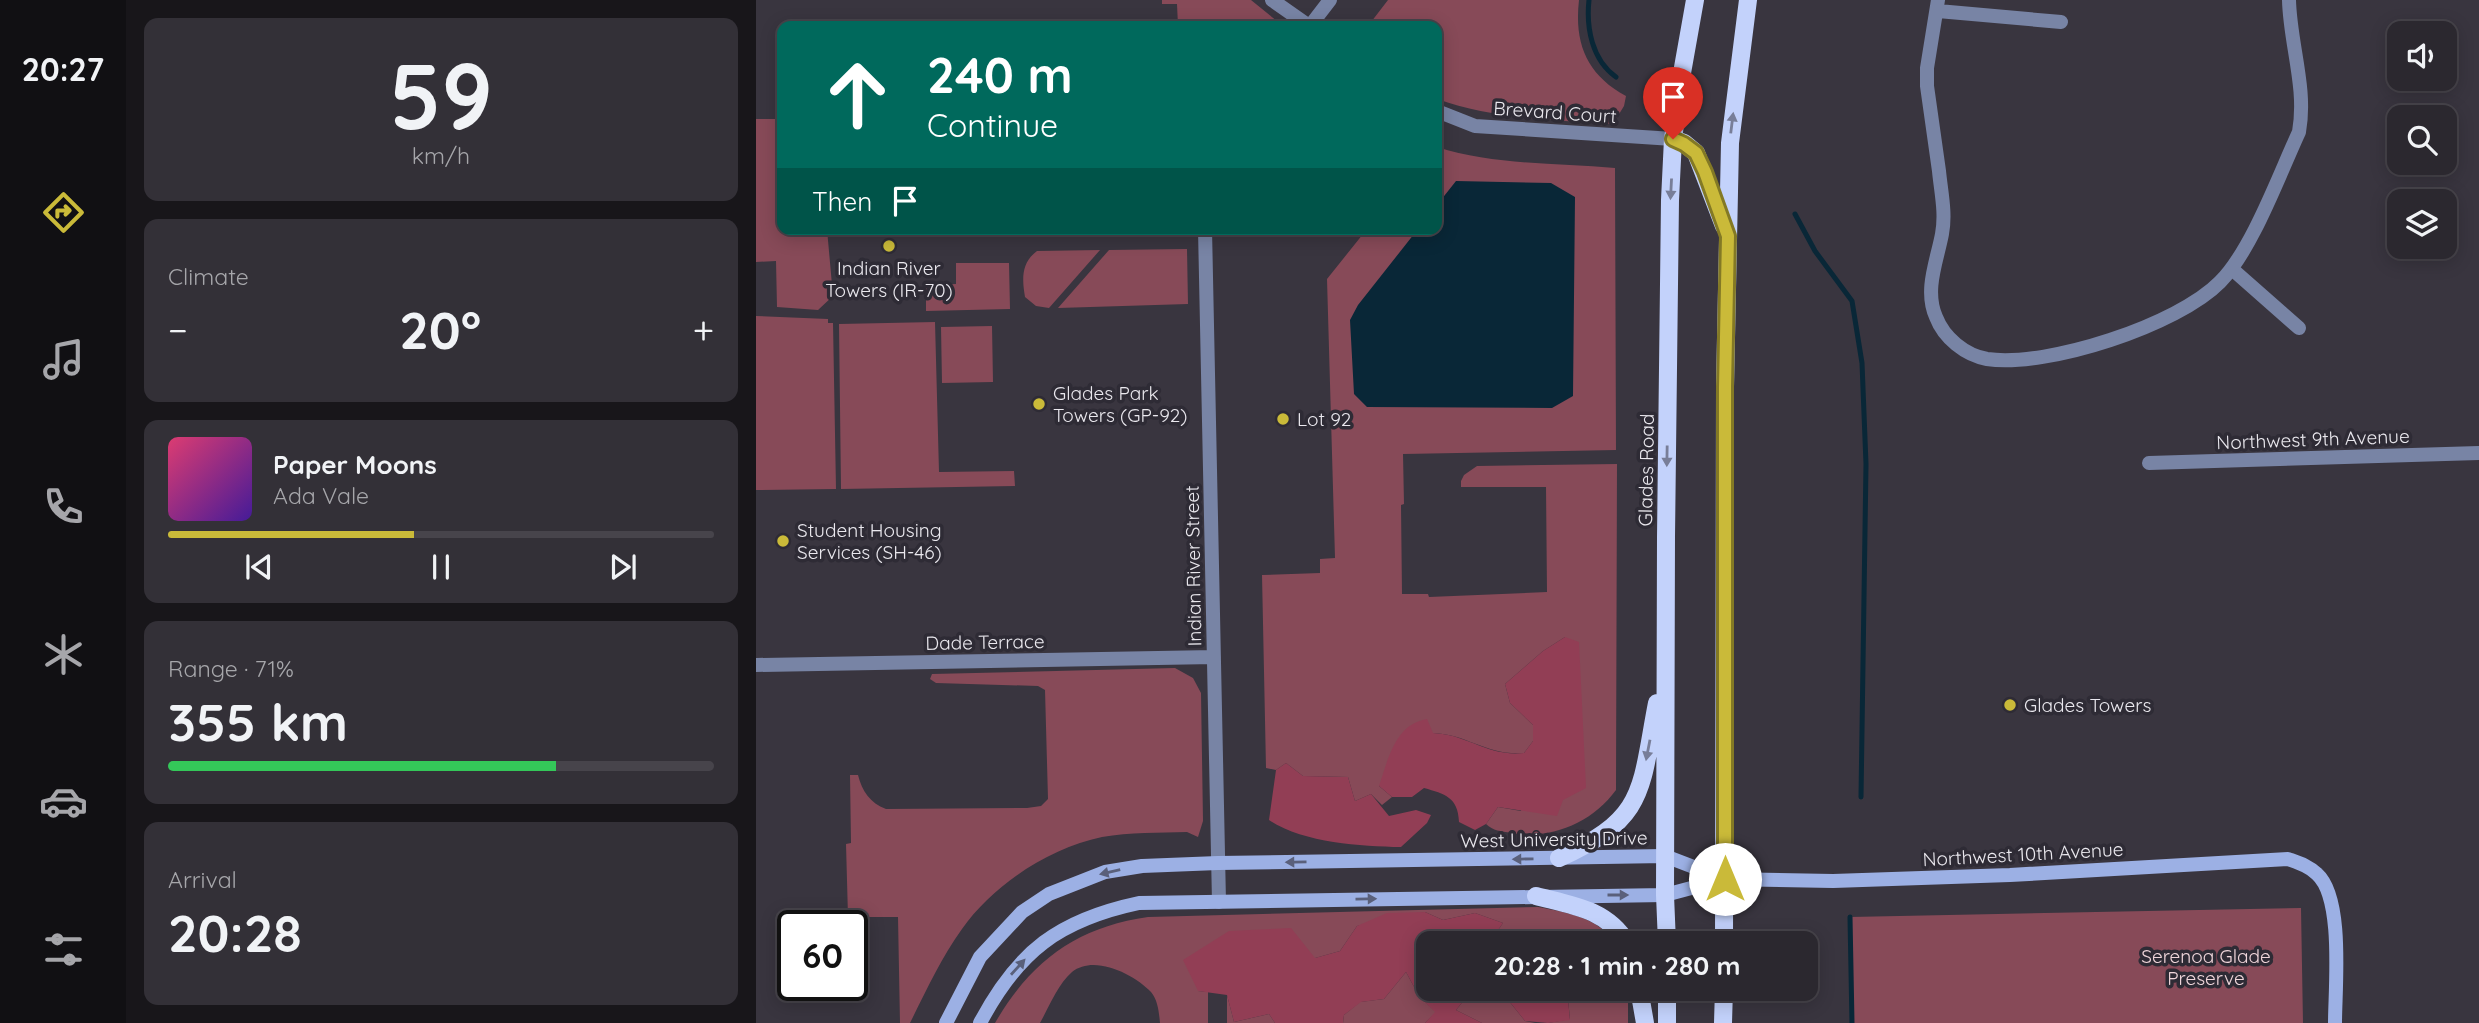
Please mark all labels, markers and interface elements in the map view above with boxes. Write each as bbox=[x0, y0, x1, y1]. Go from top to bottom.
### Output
map controls bbox=[2387, 21, 2457, 259]
button: sound bbox=[2387, 21, 2457, 91]
text: 59 bbox=[389, 38, 493, 152]
text: 240 m bbox=[927, 44, 1073, 105]
text: 20:27 bbox=[22, 49, 104, 89]
icon: ahead bbox=[812, 49, 903, 140]
pin bbox=[1643, 67, 1703, 139]
icon: arrive bbox=[1654, 78, 1692, 116]
street label: Brevard Court bbox=[1493, 96, 1617, 128]
text: Continue bbox=[927, 105, 1058, 145]
button: search bbox=[2387, 105, 2457, 175]
one-way arrow bbox=[1727, 112, 1738, 134]
text: km/h bbox=[412, 141, 470, 170]
one-way arrow bbox=[1665, 178, 1676, 200]
icon: arrive bbox=[886, 182, 924, 220]
text: Then bbox=[812, 185, 872, 218]
icon: directions bbox=[39, 188, 88, 237]
button: layers bbox=[2387, 189, 2457, 259]
marker: Indian River Towers (IR-70) bbox=[881, 238, 897, 254]
place label: Indian River Towers (IR-70) bbox=[825, 256, 953, 302]
text: Climate bbox=[168, 262, 249, 291]
text: 20° bbox=[399, 297, 481, 362]
text: − bbox=[168, 306, 188, 354]
text: + bbox=[693, 306, 714, 354]
icon: music bbox=[39, 335, 88, 384]
place label: Glades Park Towers (GP-92) bbox=[1053, 381, 1187, 427]
marker: Glades Park Towers (GP-92) bbox=[1031, 396, 1047, 412]
place label: Lot 92 bbox=[1297, 407, 1351, 431]
marker: Lot 92 bbox=[1275, 411, 1291, 427]
street label: Glades Road bbox=[1633, 414, 1659, 526]
street label: Northwest 9th Avenue bbox=[2216, 424, 2410, 454]
one-way arrow bbox=[1662, 446, 1673, 468]
text: Paper Moons bbox=[273, 448, 437, 481]
text: Ada Vale bbox=[273, 481, 369, 510]
icon: phone bbox=[39, 482, 88, 531]
street label: Indian River Street bbox=[1180, 485, 1206, 647]
place label: Student Housing Services (SH-46) bbox=[797, 518, 942, 564]
marker: Student Housing Services (SH-46) bbox=[775, 533, 791, 549]
icon: previous bbox=[240, 548, 278, 586]
icon: pause bbox=[422, 548, 460, 586]
icon: next bbox=[604, 548, 642, 586]
street label: Dade Terrace bbox=[925, 629, 1045, 655]
icon: climate bbox=[39, 630, 88, 679]
text: Range · 71% bbox=[168, 654, 294, 683]
text: 355 km bbox=[168, 689, 348, 754]
place label: Glades Towers bbox=[2024, 693, 2151, 717]
marker: Glades Towers bbox=[2002, 697, 2018, 713]
one-way arrow bbox=[1642, 739, 1653, 761]
icon: car bbox=[39, 777, 88, 826]
street label: West University Drive bbox=[1460, 825, 1648, 853]
street label: Northwest 10th Avenue bbox=[1922, 837, 2124, 871]
position arrow bbox=[1688, 842, 1762, 916]
one-way arrow bbox=[1512, 853, 1534, 865]
one-way arrow bbox=[1284, 856, 1306, 868]
text: Arrival bbox=[168, 865, 237, 894]
one-way arrow bbox=[1099, 867, 1121, 878]
one-way arrow bbox=[1607, 889, 1629, 901]
one-way arrow bbox=[1355, 894, 1377, 905]
text: 20:28 bbox=[168, 900, 302, 965]
speed limit sign: 60 bbox=[777, 910, 868, 1001]
icon: filters bbox=[39, 925, 88, 974]
park label: Serenoa Glade Preserve bbox=[2141, 944, 2271, 990]
text: 20:28 · 1 min · 280 m bbox=[1494, 949, 1740, 982]
one-way arrow bbox=[1009, 959, 1025, 976]

